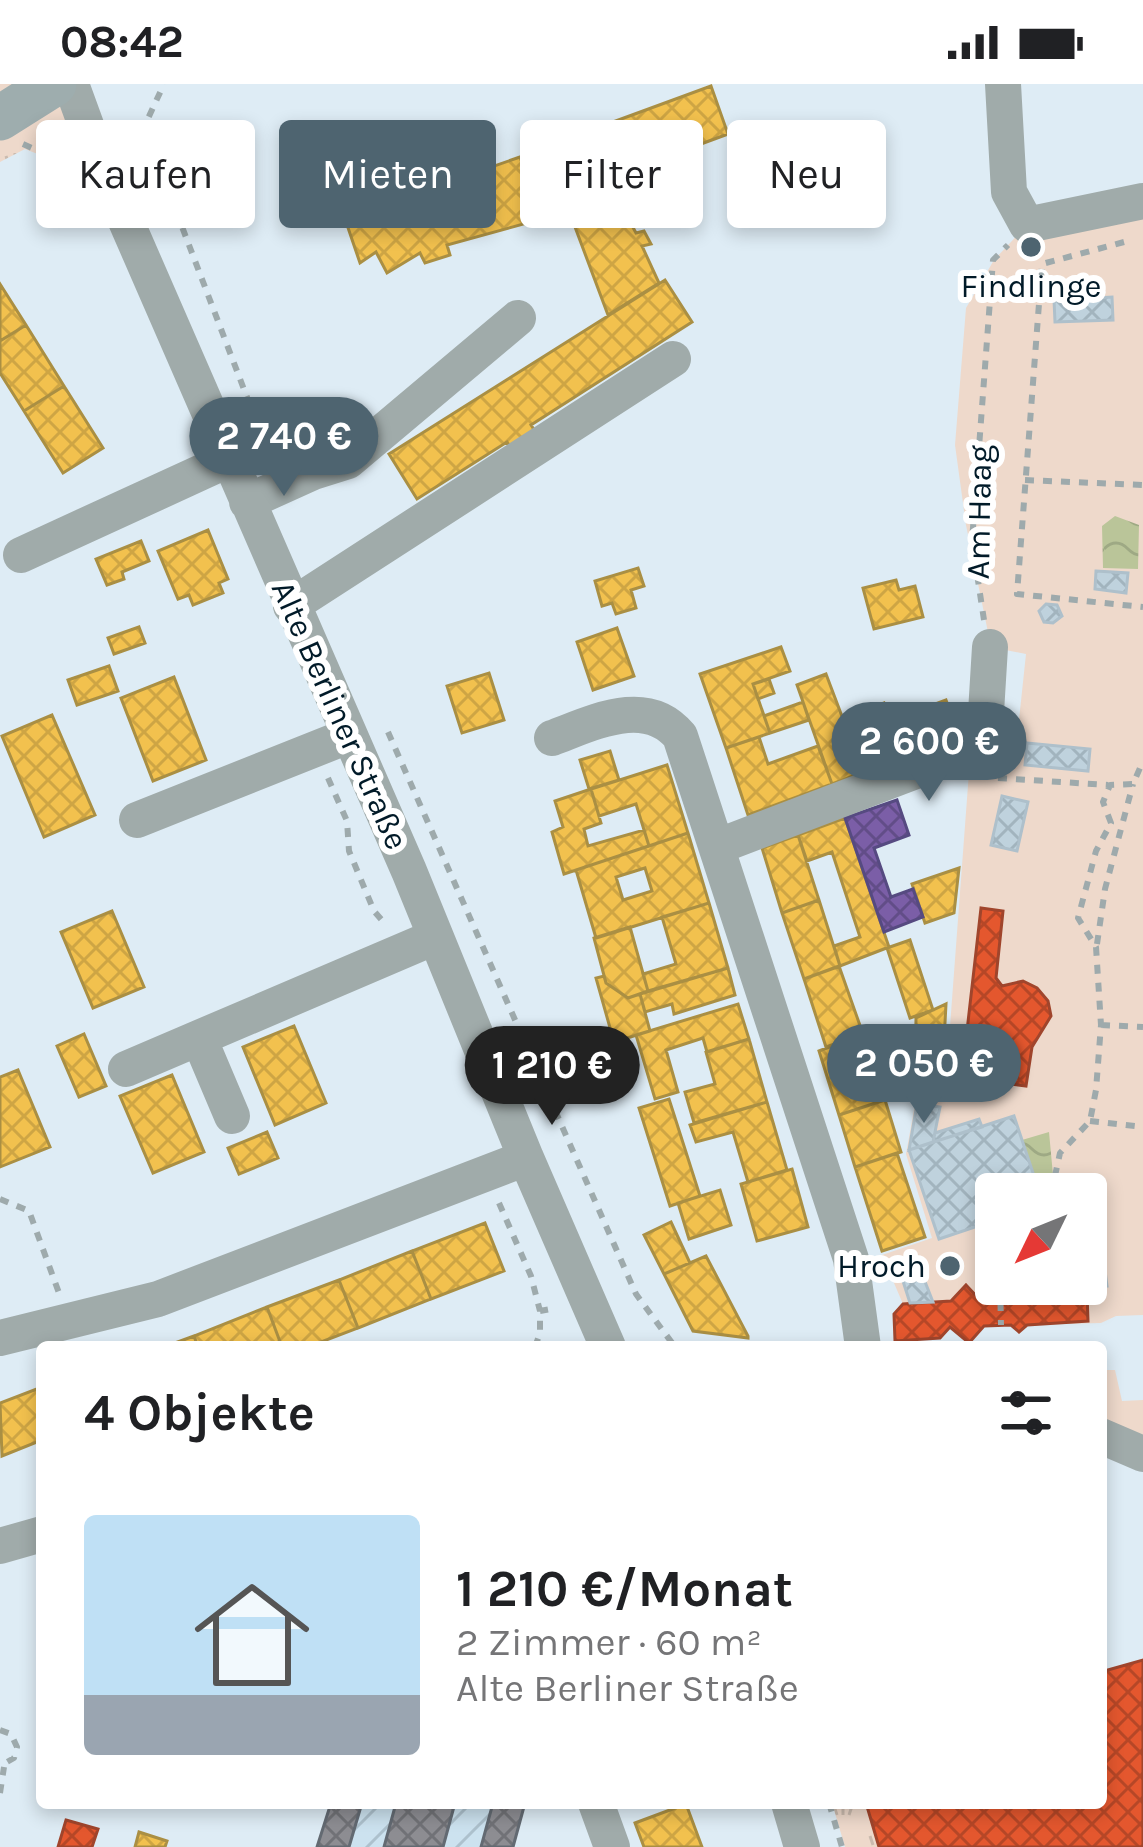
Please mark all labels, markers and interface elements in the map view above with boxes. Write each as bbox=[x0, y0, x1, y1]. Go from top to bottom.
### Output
text: 08:42 bbox=[60, 16, 184, 68]
chip: Kaufen bbox=[36, 120, 255, 228]
chip: Mieten bbox=[279, 120, 496, 228]
chip: Filter bbox=[520, 120, 703, 228]
chip: Neu bbox=[727, 120, 886, 228]
marker: Findlinge bbox=[1018, 234, 1044, 260]
place label: Findlinge bbox=[960, 267, 1102, 305]
pin: 2 740 € bbox=[173, 397, 395, 499]
text: 2 740 € bbox=[216, 413, 352, 459]
street label: Am Haag bbox=[959, 444, 999, 580]
street label: Alte Berliner Straße bbox=[264, 575, 416, 855]
pin: 2 600 € bbox=[818, 702, 1040, 804]
text: 2 600 € bbox=[858, 718, 1000, 764]
pin: 2 050 € bbox=[813, 1024, 1035, 1126]
pin: 1 210 € bbox=[441, 1026, 663, 1128]
text: 2 050 € bbox=[854, 1040, 994, 1086]
text: 1 210 € bbox=[492, 1042, 612, 1088]
north arrow bbox=[975, 1173, 1107, 1305]
map controls bbox=[975, 1173, 1107, 1305]
place label: Hroch bbox=[837, 1247, 926, 1285]
marker: Hroch bbox=[937, 1253, 963, 1279]
icon: filters bbox=[993, 1380, 1059, 1446]
text: 4 Objekte bbox=[84, 1383, 315, 1443]
text: 1 210 €/Monat bbox=[456, 1559, 793, 1619]
icon: home bbox=[180, 1563, 324, 1707]
text: 2 Zimmer · 60 m² bbox=[456, 1619, 762, 1665]
text: Alte Berliner Straße bbox=[456, 1665, 799, 1711]

